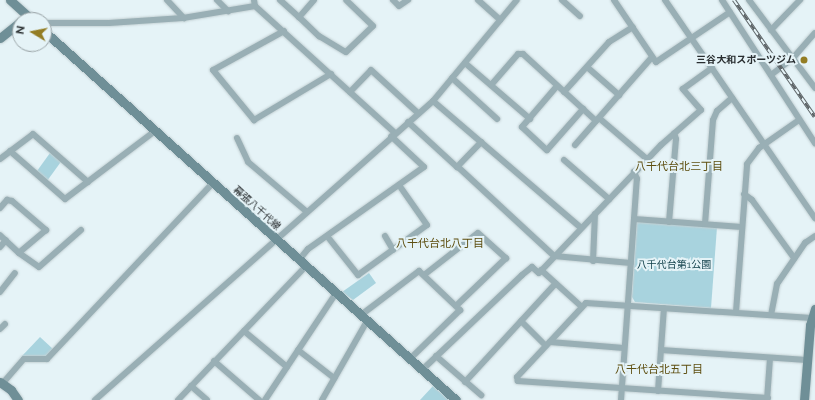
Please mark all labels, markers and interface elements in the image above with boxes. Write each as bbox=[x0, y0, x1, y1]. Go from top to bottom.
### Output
north arrow bbox=[12, 12, 52, 52]
text: N bbox=[14, 25, 28, 35]
place label: 三谷大和スポーツジム bbox=[696, 54, 796, 66]
marker: 三谷大和スポーツジム bbox=[799, 55, 809, 65]
district label: 八千代台北三丁目 bbox=[635, 160, 723, 174]
street label: 幕張八千代線 bbox=[231, 183, 283, 233]
district label: 八千代台北八丁目 bbox=[396, 237, 484, 251]
park label: 八千代台第1公園 bbox=[637, 259, 711, 271]
district label: 八千代台北五丁目 bbox=[615, 363, 703, 377]

